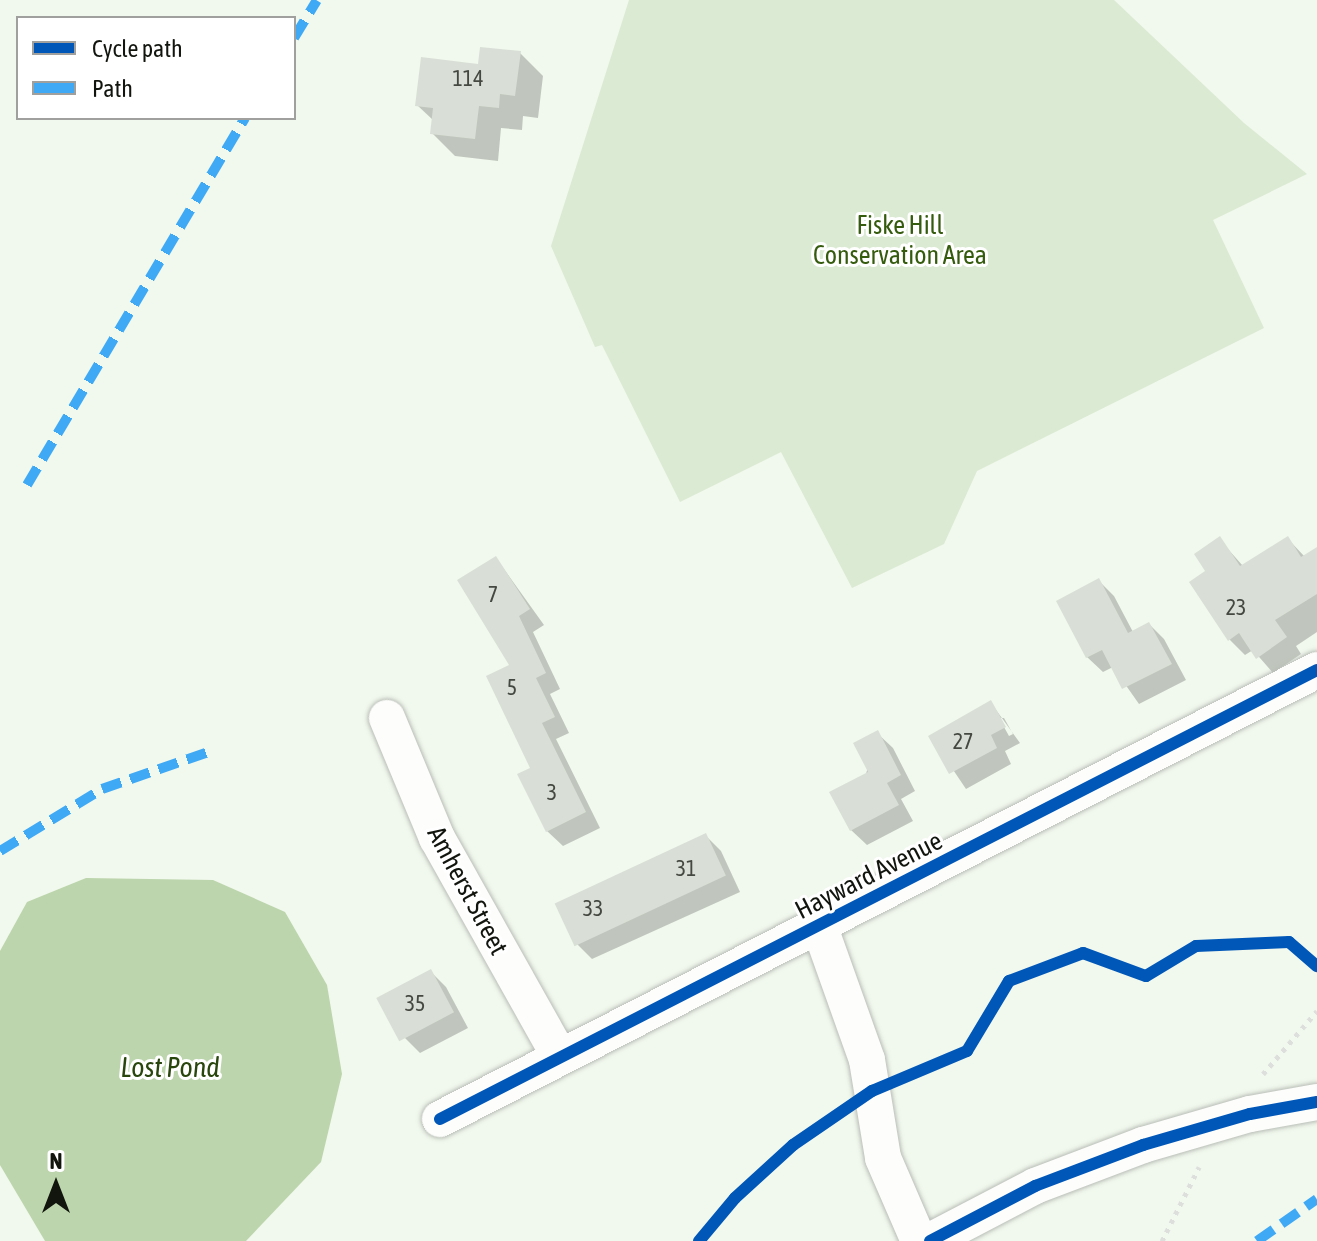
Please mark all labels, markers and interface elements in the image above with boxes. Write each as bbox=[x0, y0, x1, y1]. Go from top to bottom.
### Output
legend bbox=[16, 16, 296, 120]
text: Cycle path bbox=[92, 35, 183, 62]
house number: 114 bbox=[452, 66, 484, 92]
text: Path bbox=[92, 75, 133, 102]
park label: Fiske Hill Conservation Area bbox=[813, 210, 987, 272]
house number: 7 bbox=[488, 582, 498, 608]
house number: 23 bbox=[1226, 595, 1246, 621]
house number: 5 bbox=[507, 675, 517, 701]
house number: 27 bbox=[953, 729, 973, 755]
house number: 3 bbox=[547, 780, 557, 806]
street label: Amherst Street bbox=[420, 822, 514, 960]
street label: Hayward Avenue bbox=[790, 826, 948, 926]
house number: 31 bbox=[676, 856, 696, 882]
house number: 33 bbox=[583, 896, 603, 922]
house number: 35 bbox=[405, 991, 425, 1017]
water label: Lost Pond bbox=[120, 1050, 220, 1084]
north arrow bbox=[16, 1145, 96, 1225]
text: N bbox=[50, 1148, 62, 1174]

